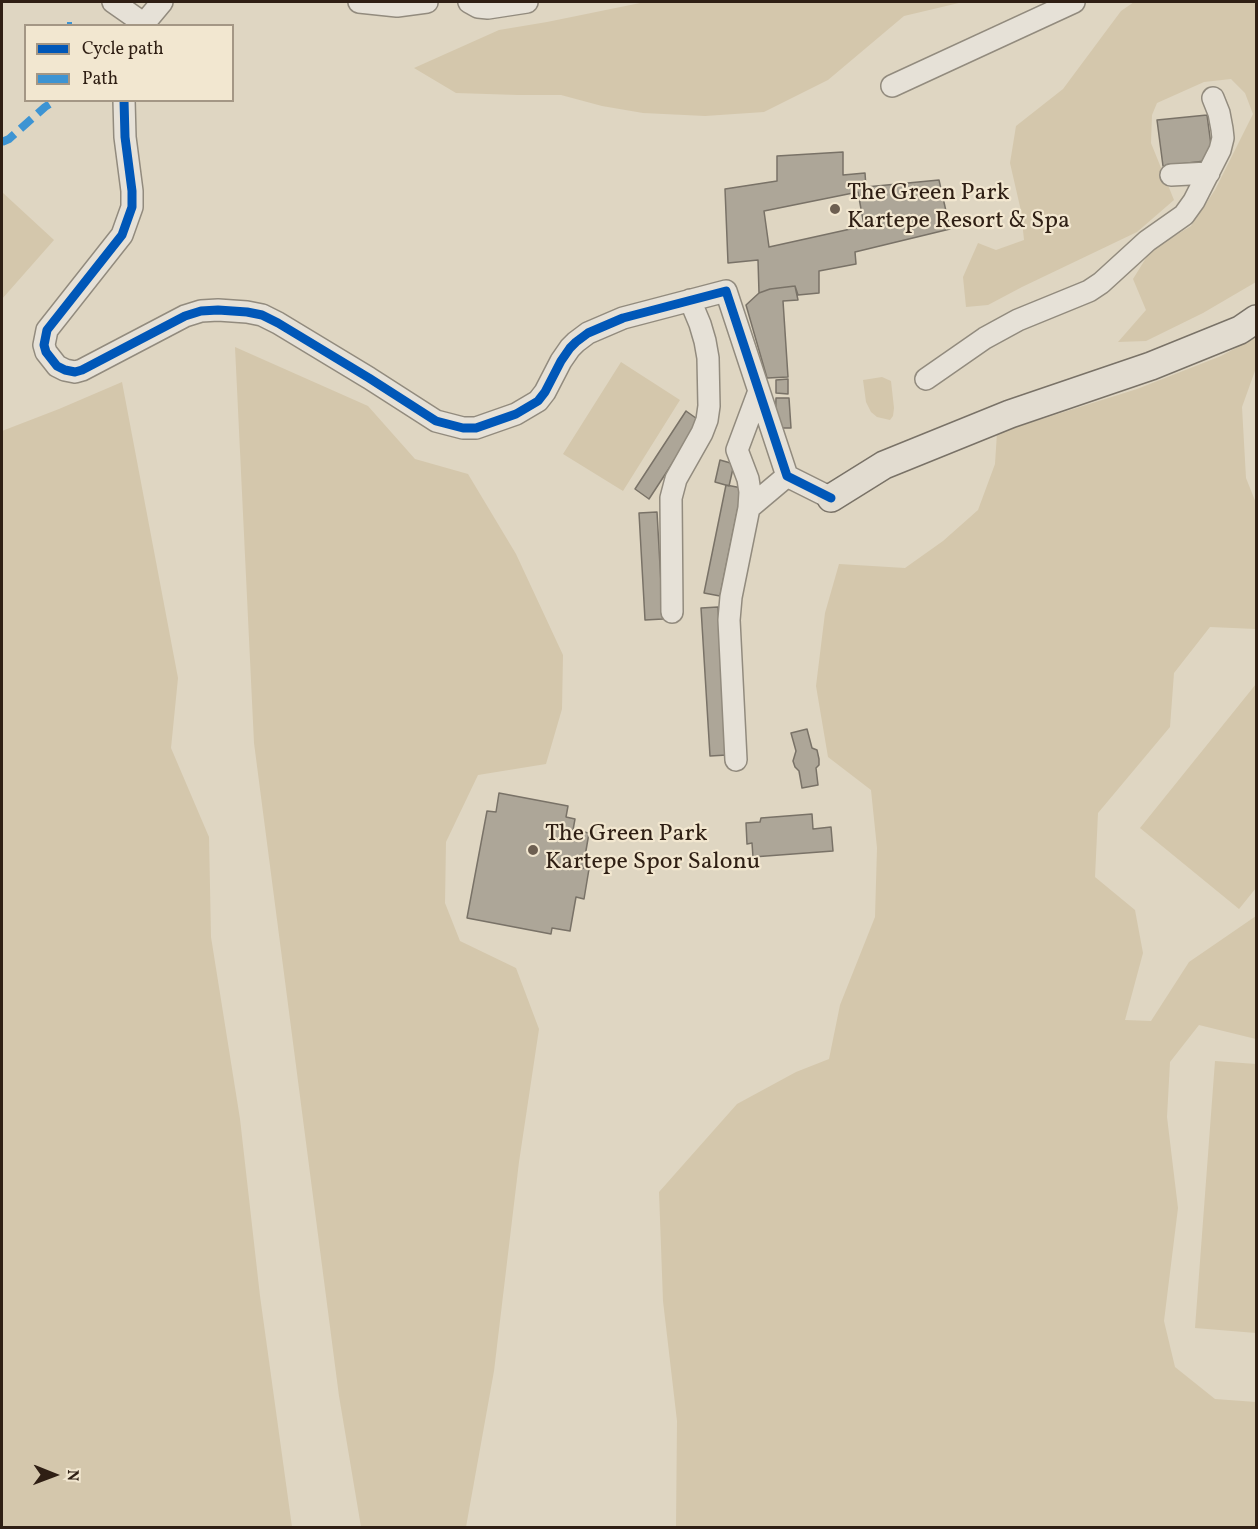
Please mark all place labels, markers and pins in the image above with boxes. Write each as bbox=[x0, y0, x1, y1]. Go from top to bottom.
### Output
place label: The Green Park Kartepe Resort & Spa bbox=[847, 181, 1070, 237]
marker: The Green Park Kartepe Resort & Spa bbox=[828, 202, 842, 216]
place label: The Green Park Kartepe Spor Salonu bbox=[545, 822, 760, 878]
marker: The Green Park Kartepe Spor Salonu bbox=[526, 843, 540, 857]

